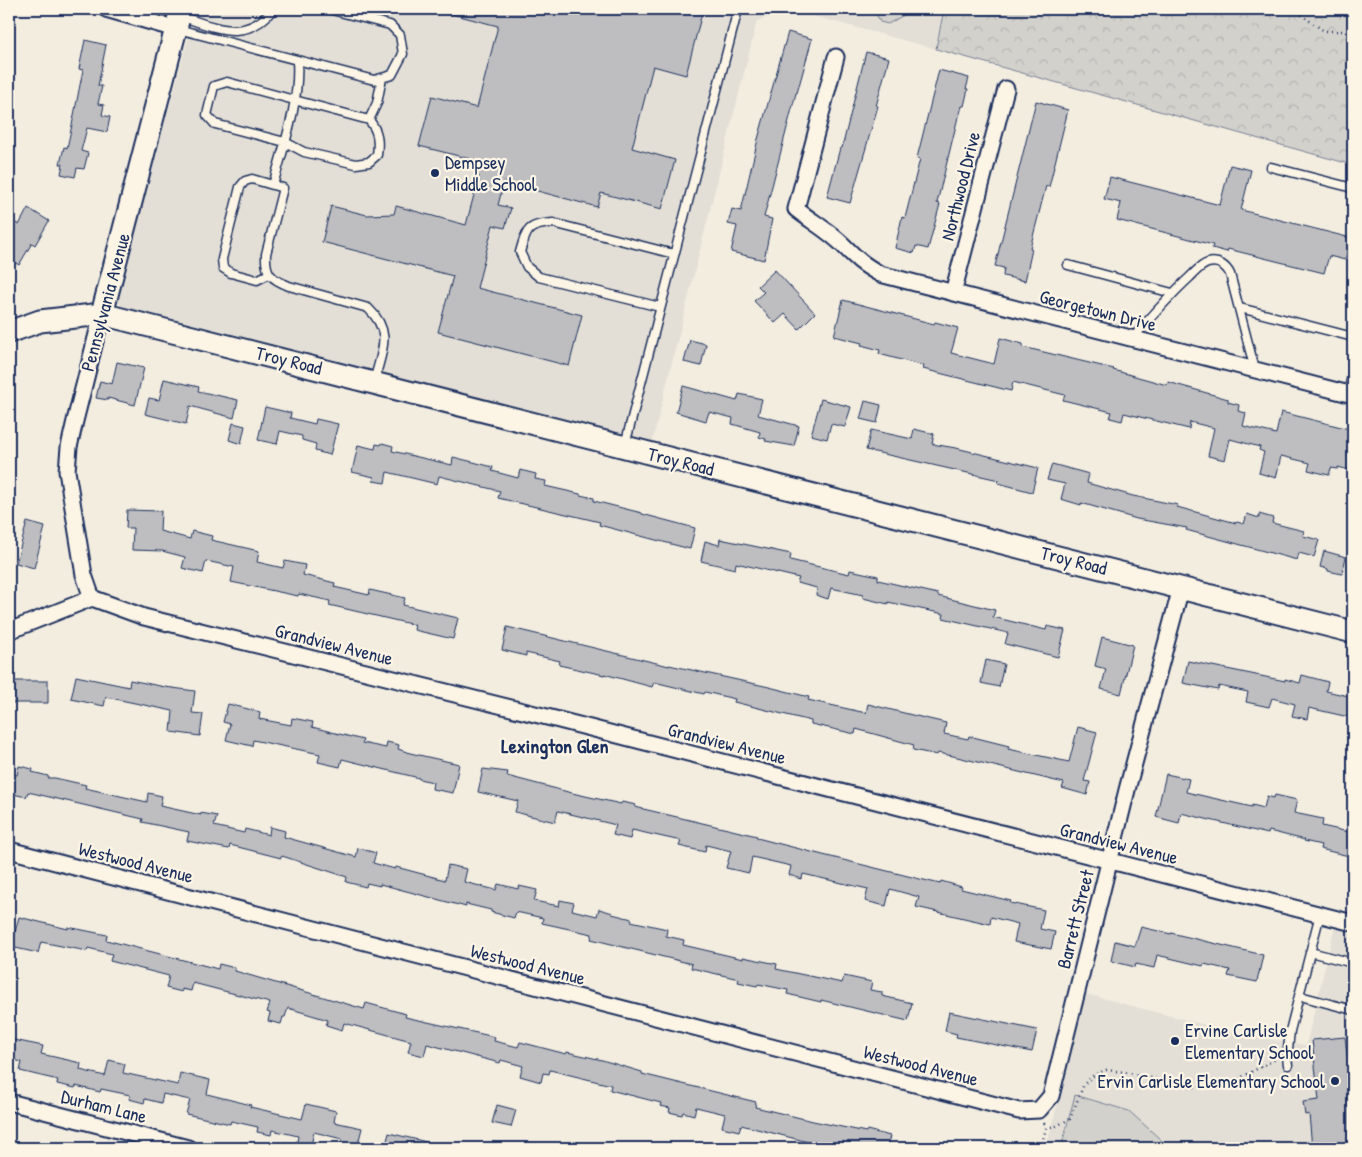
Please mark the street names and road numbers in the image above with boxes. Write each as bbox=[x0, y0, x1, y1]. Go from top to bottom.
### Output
street label: Northwood Drive bbox=[934, 128, 986, 243]
street label: Pennsylvania Avenue bbox=[74, 230, 136, 374]
street label: Georgetown Drive bbox=[1037, 283, 1159, 337]
street label: Troy Road bbox=[253, 339, 325, 381]
street label: Troy Road bbox=[645, 440, 717, 482]
street label: Troy Road bbox=[1038, 539, 1110, 581]
street label: Grandview Avenue bbox=[272, 617, 396, 671]
street label: Grandview Avenue bbox=[665, 716, 789, 770]
street label: Grandview Avenue bbox=[1057, 816, 1181, 870]
street label: Westwood Avenue bbox=[76, 835, 196, 889]
street label: Barrett Street bbox=[1050, 866, 1100, 971]
street label: Westwood Avenue bbox=[468, 937, 588, 991]
street label: Westwood Avenue bbox=[861, 1038, 981, 1092]
street label: Durham Lane bbox=[58, 1083, 150, 1129]

